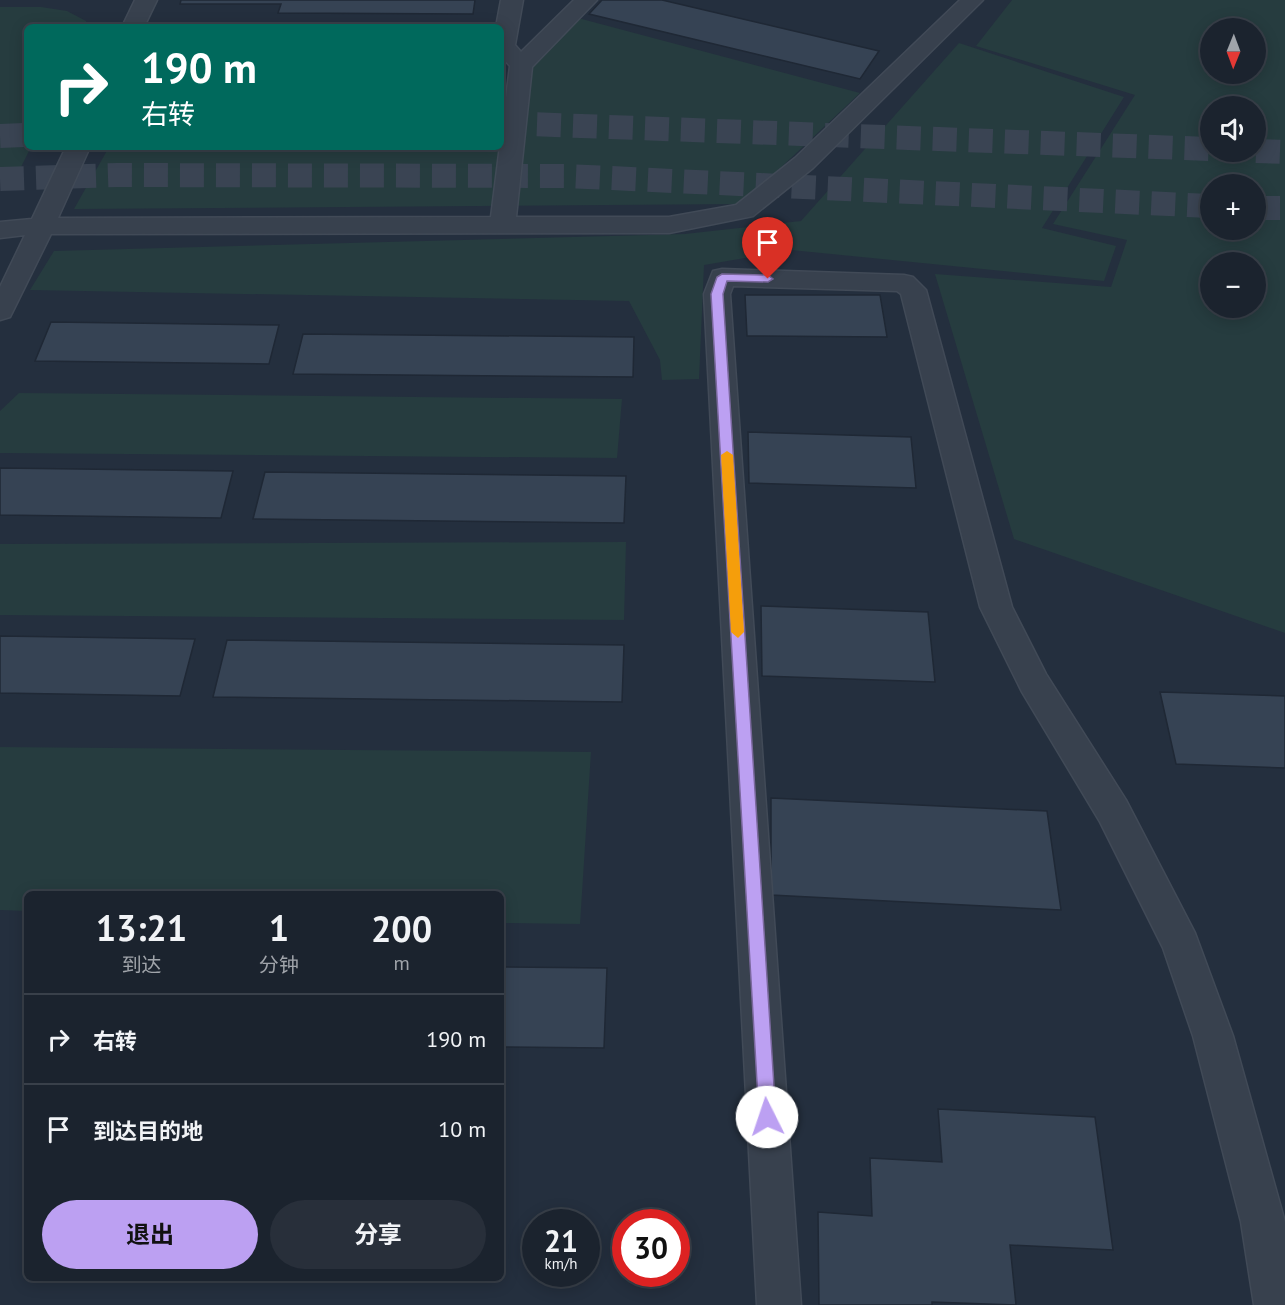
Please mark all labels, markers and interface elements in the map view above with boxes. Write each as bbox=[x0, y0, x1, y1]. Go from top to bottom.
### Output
north arrow bbox=[1200, 18, 1266, 84]
map controls bbox=[1200, 18, 1266, 318]
text: 190 m bbox=[141, 40, 257, 95]
icon: right bbox=[42, 48, 120, 126]
button: sound bbox=[1200, 96, 1266, 162]
text: 右转 bbox=[141, 97, 195, 131]
button: + bbox=[1200, 174, 1266, 240]
pin bbox=[742, 217, 793, 279]
icon: arrive bbox=[751, 226, 784, 259]
button: − bbox=[1200, 252, 1266, 318]
text: 13:21 bbox=[96, 904, 187, 951]
text: 1 bbox=[269, 904, 289, 951]
text: 200 bbox=[371, 905, 432, 952]
text: m bbox=[393, 950, 410, 976]
text: 到达 bbox=[122, 952, 162, 978]
text: 分钟 bbox=[259, 952, 299, 978]
icon: right bbox=[42, 1023, 75, 1056]
text: 190 m bbox=[426, 1025, 486, 1053]
text: 右转 bbox=[93, 1027, 137, 1055]
position arrow bbox=[735, 1085, 799, 1149]
icon: arrive bbox=[42, 1113, 75, 1146]
text: 10 m bbox=[438, 1115, 486, 1143]
text: 到达目的地 bbox=[93, 1117, 203, 1145]
button: 退出 bbox=[42, 1200, 258, 1269]
button: 分享 bbox=[270, 1200, 486, 1269]
speed limit sign: 30 bbox=[612, 1209, 690, 1287]
text: 21 bbox=[544, 1221, 578, 1260]
text: km/h bbox=[545, 1254, 577, 1273]

